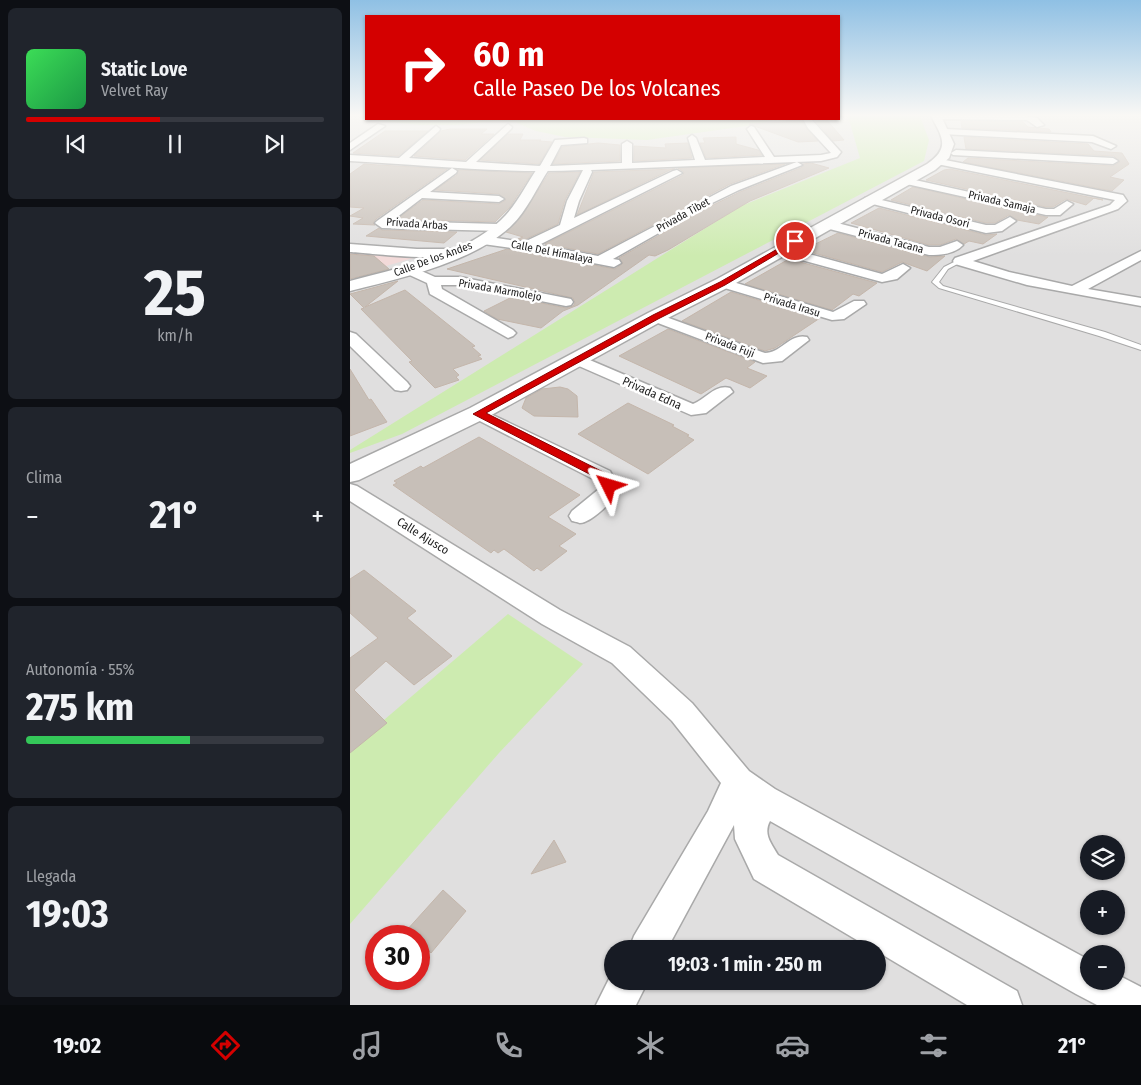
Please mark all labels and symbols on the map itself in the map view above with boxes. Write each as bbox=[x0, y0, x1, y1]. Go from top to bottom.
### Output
street label: Privada Samaja bbox=[967, 188, 1037, 216]
street label: Privada Tibet bbox=[654, 195, 712, 235]
street label: Privada Osori bbox=[909, 203, 971, 231]
street label: Privada Arbas bbox=[386, 215, 448, 233]
pin bbox=[774, 220, 816, 262]
street label: Privada Tacana bbox=[857, 226, 925, 256]
street label: Calle Del Himalaya bbox=[510, 238, 594, 266]
street label: Calle De los Andes bbox=[392, 239, 474, 279]
street label: Privada Marmolejo bbox=[457, 276, 543, 304]
street label: Privada Irasu bbox=[762, 290, 822, 320]
street label: Privada Fuji bbox=[703, 330, 757, 360]
street label: Privada Edna bbox=[620, 374, 684, 412]
position arrow bbox=[582, 459, 634, 511]
street label: Calle Ajusco bbox=[394, 515, 452, 557]
speed limit sign: 30 bbox=[365, 925, 430, 990]

